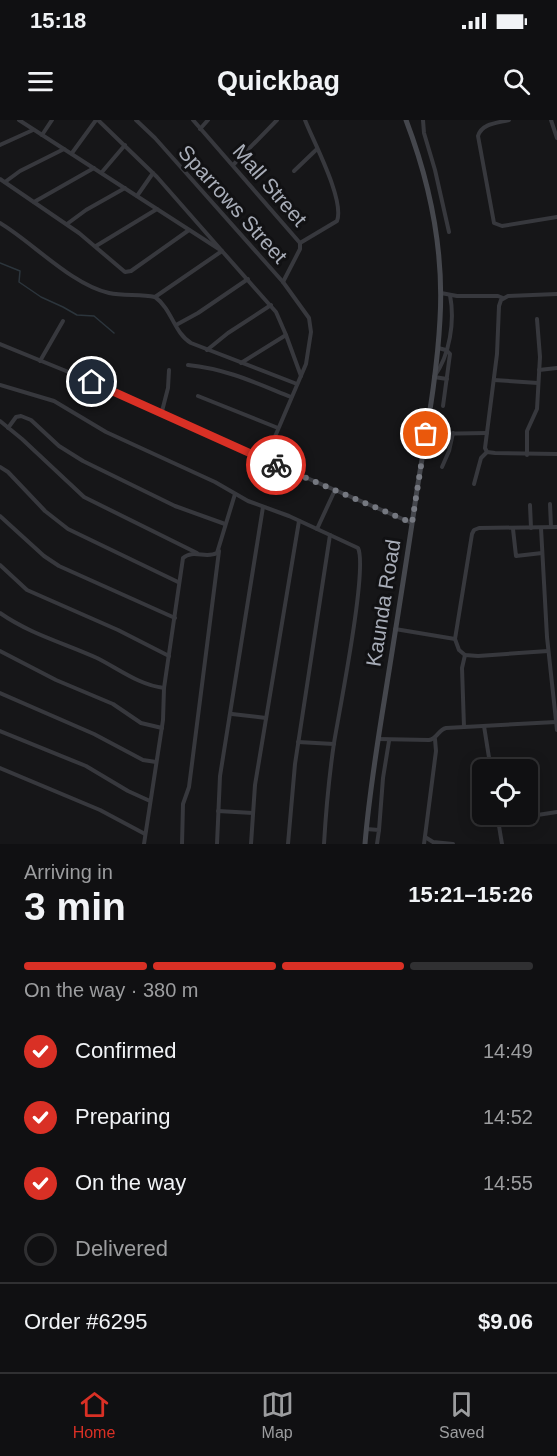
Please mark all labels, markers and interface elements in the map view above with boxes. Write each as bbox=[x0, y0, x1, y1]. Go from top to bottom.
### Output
text: 15:18 bbox=[30, 8, 86, 33]
icon: menu bbox=[24, 65, 57, 98]
icon: search bbox=[500, 65, 533, 98]
text: Quickbag bbox=[217, 66, 340, 96]
street label: Sparrows Street bbox=[174, 140, 292, 268]
street label: Mall Street bbox=[228, 140, 312, 231]
pin bbox=[66, 356, 117, 407]
icon: home bbox=[75, 365, 108, 398]
pin bbox=[400, 408, 451, 459]
icon: bag bbox=[409, 417, 442, 450]
courier bbox=[246, 435, 306, 495]
icon: bike bbox=[260, 449, 293, 482]
street label: Kaunda Road bbox=[362, 538, 404, 668]
map controls bbox=[472, 759, 538, 825]
button: locate bbox=[472, 759, 538, 825]
text: Arriving in bbox=[24, 861, 113, 883]
text: 15:21–15:26 bbox=[408, 882, 533, 907]
text: 3 min bbox=[24, 885, 126, 928]
text: On the way · 380 m bbox=[24, 979, 199, 1001]
icon: check bbox=[24, 1035, 57, 1068]
text: Confirmed bbox=[75, 1038, 176, 1063]
text: 14:49 bbox=[483, 1040, 533, 1062]
icon: check bbox=[24, 1101, 57, 1134]
text: Preparing bbox=[75, 1104, 170, 1129]
text: 14:52 bbox=[483, 1106, 533, 1128]
icon: check bbox=[24, 1167, 57, 1200]
text: On the way bbox=[75, 1170, 186, 1195]
text: 14:55 bbox=[483, 1172, 533, 1194]
text: Delivered bbox=[75, 1236, 168, 1261]
text: Order #6295 bbox=[24, 1309, 148, 1334]
text: $9.06 bbox=[478, 1309, 533, 1334]
tab: Home bbox=[73, 1388, 115, 1442]
tab: Map bbox=[261, 1388, 294, 1442]
tab: Saved bbox=[439, 1388, 484, 1442]

